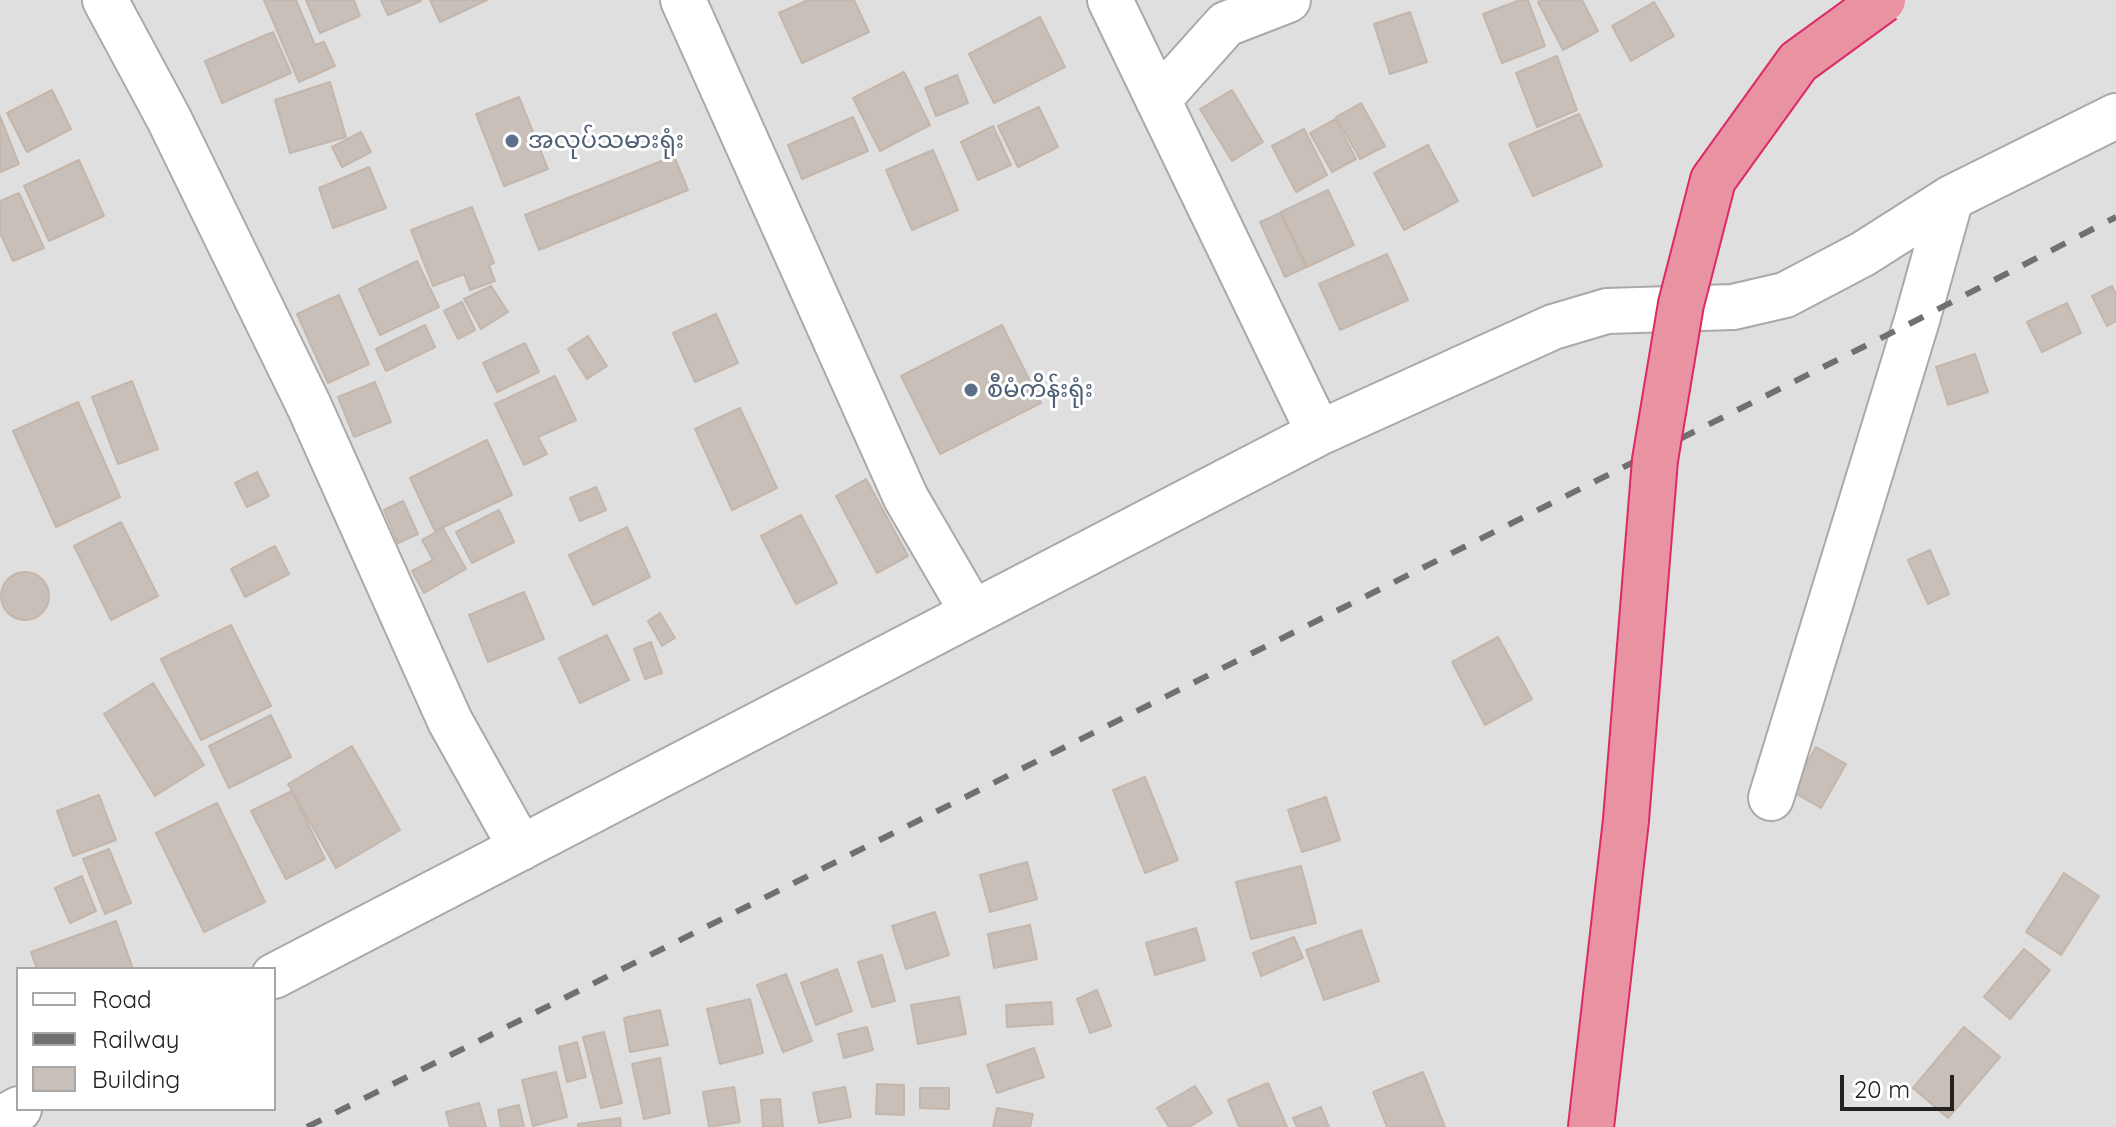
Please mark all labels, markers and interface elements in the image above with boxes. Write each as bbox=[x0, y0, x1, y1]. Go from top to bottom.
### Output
place label: အလုပ်သမားရုံး bbox=[528, 127, 684, 155]
marker: အလုပ်သမားရုံး bbox=[503, 132, 521, 150]
place label: စီမံကိန်းရုံး‌ bbox=[987, 376, 1093, 404]
marker: စီမံကိန်းရုံး‌ bbox=[962, 381, 980, 399]
legend bbox=[16, 967, 276, 1111]
text: Road bbox=[92, 984, 152, 1014]
text: Railway bbox=[92, 1024, 179, 1054]
scale bar bbox=[1844, 1059, 1958, 1109]
text: Building bbox=[92, 1064, 180, 1094]
text: 20 m bbox=[1854, 1074, 1910, 1104]

